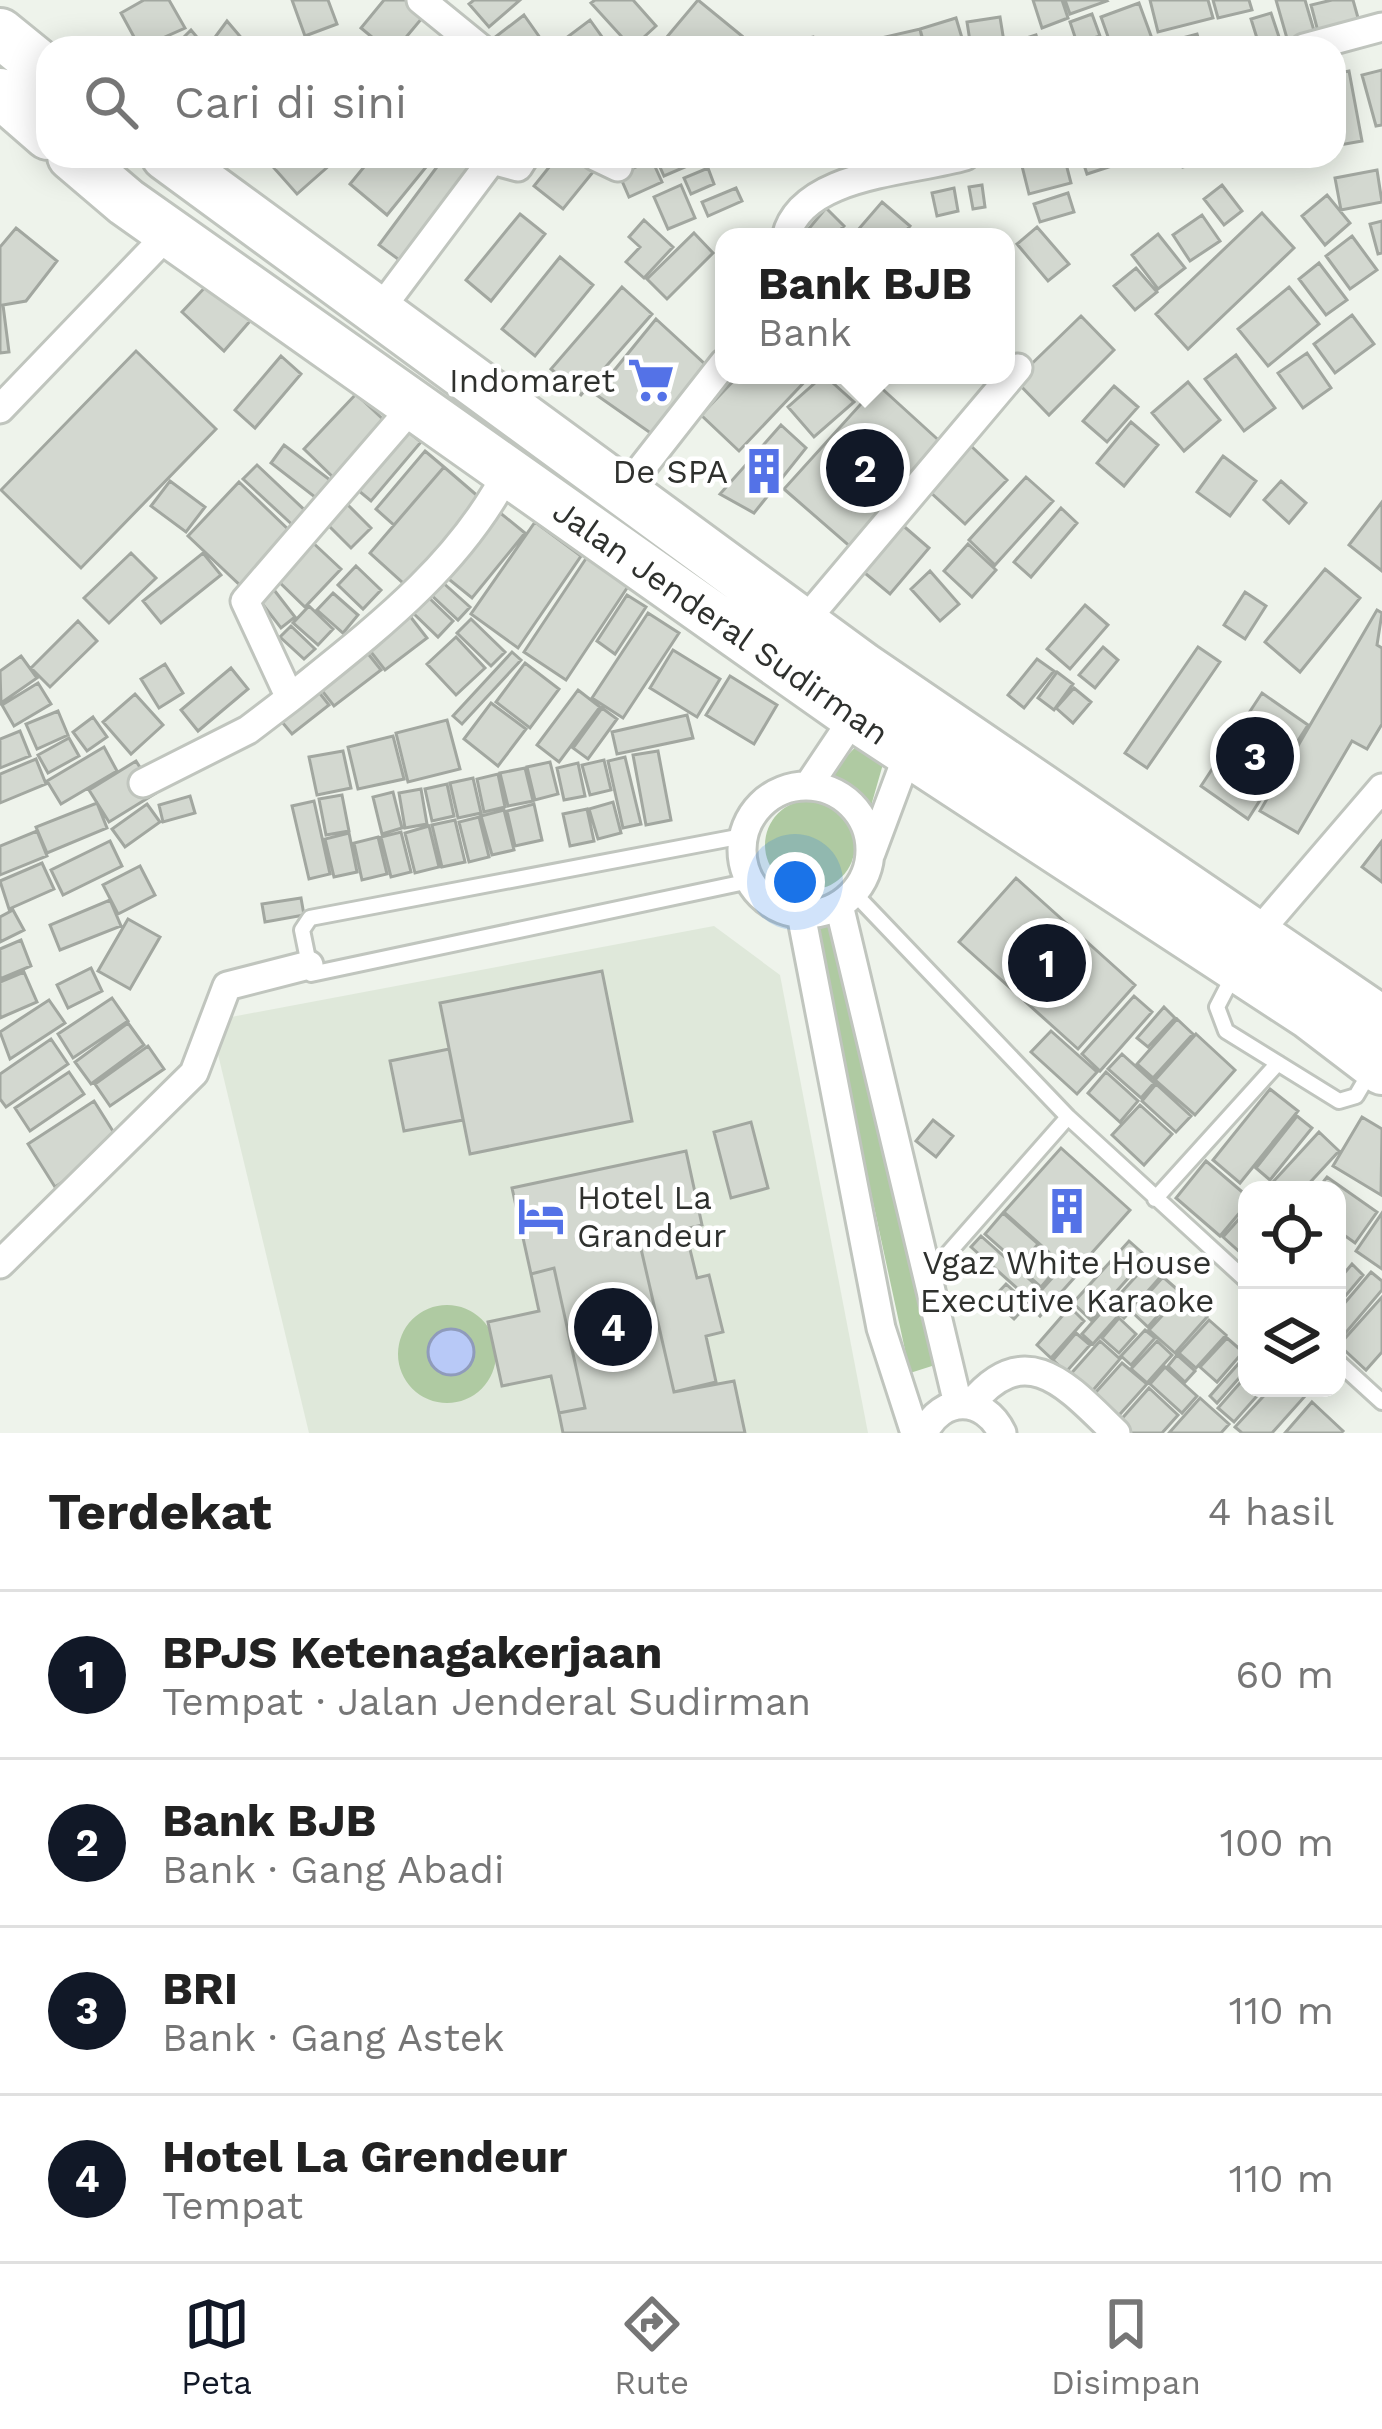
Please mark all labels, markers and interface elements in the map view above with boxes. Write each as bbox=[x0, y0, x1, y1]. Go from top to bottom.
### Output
search box bbox=[36, 36, 1346, 168]
icon: search bbox=[78, 69, 144, 135]
text: Cari di sini bbox=[174, 76, 407, 129]
popup bbox=[715, 228, 1015, 384]
text: Bank BJB bbox=[758, 257, 972, 310]
text: Bank bbox=[758, 310, 852, 355]
supermarket icon: Indomaret bbox=[626, 355, 676, 405]
place label: Indomaret bbox=[449, 361, 615, 400]
pin: 2 bbox=[826, 423, 904, 513]
building icon: De SPA bbox=[739, 446, 789, 496]
place label: De SPA bbox=[612, 452, 728, 491]
street label: Jalan Jenderal Sudirman bbox=[546, 491, 896, 753]
pin: 3 bbox=[1216, 711, 1294, 801]
your location bbox=[765, 852, 825, 912]
pin: 1 bbox=[1008, 918, 1086, 1008]
place label: Hotel La Grandeur bbox=[577, 1178, 727, 1255]
map controls bbox=[1238, 1181, 1346, 1397]
button: locate bbox=[1238, 1181, 1346, 1289]
building icon: Vgaz White House Executive Karaoke bbox=[1042, 1186, 1092, 1236]
hotel icon: Hotel La Grandeur bbox=[516, 1191, 566, 1241]
place label: Vgaz White House Executive Karaoke bbox=[920, 1243, 1214, 1320]
pin: 4 bbox=[574, 1282, 652, 1372]
button: layers bbox=[1238, 1289, 1346, 1397]
text: Terdekat bbox=[48, 1482, 272, 1541]
text: 4 hasil bbox=[1208, 1489, 1334, 1534]
text: BPJS Ketenagakerjaan bbox=[162, 1626, 662, 1679]
text: 1 bbox=[79, 1652, 95, 1697]
text: 60 m bbox=[1236, 1652, 1334, 1697]
text: Tempat · Jalan Jenderal Sudirman bbox=[162, 1679, 811, 1724]
text: Bank BJB bbox=[162, 1794, 376, 1847]
text: 2 bbox=[75, 1820, 99, 1865]
text: 100 m bbox=[1220, 1820, 1334, 1865]
text: Bank · Gang Abadi bbox=[162, 1847, 504, 1892]
text: BRI bbox=[162, 1962, 238, 2015]
text: 3 bbox=[75, 1988, 99, 2033]
text: 110 m bbox=[1229, 1988, 1334, 2033]
text: Bank · Gang Astek bbox=[162, 2015, 504, 2060]
text: Hotel La Grendeur bbox=[162, 2130, 567, 2183]
text: 4 bbox=[74, 2156, 100, 2201]
text: 110 m bbox=[1229, 2156, 1334, 2201]
text: Tempat bbox=[162, 2183, 303, 2228]
tab: Peta bbox=[181, 2291, 252, 2402]
tab: Rute bbox=[614, 2291, 689, 2402]
tab: Disimpan bbox=[1051, 2291, 1201, 2402]

